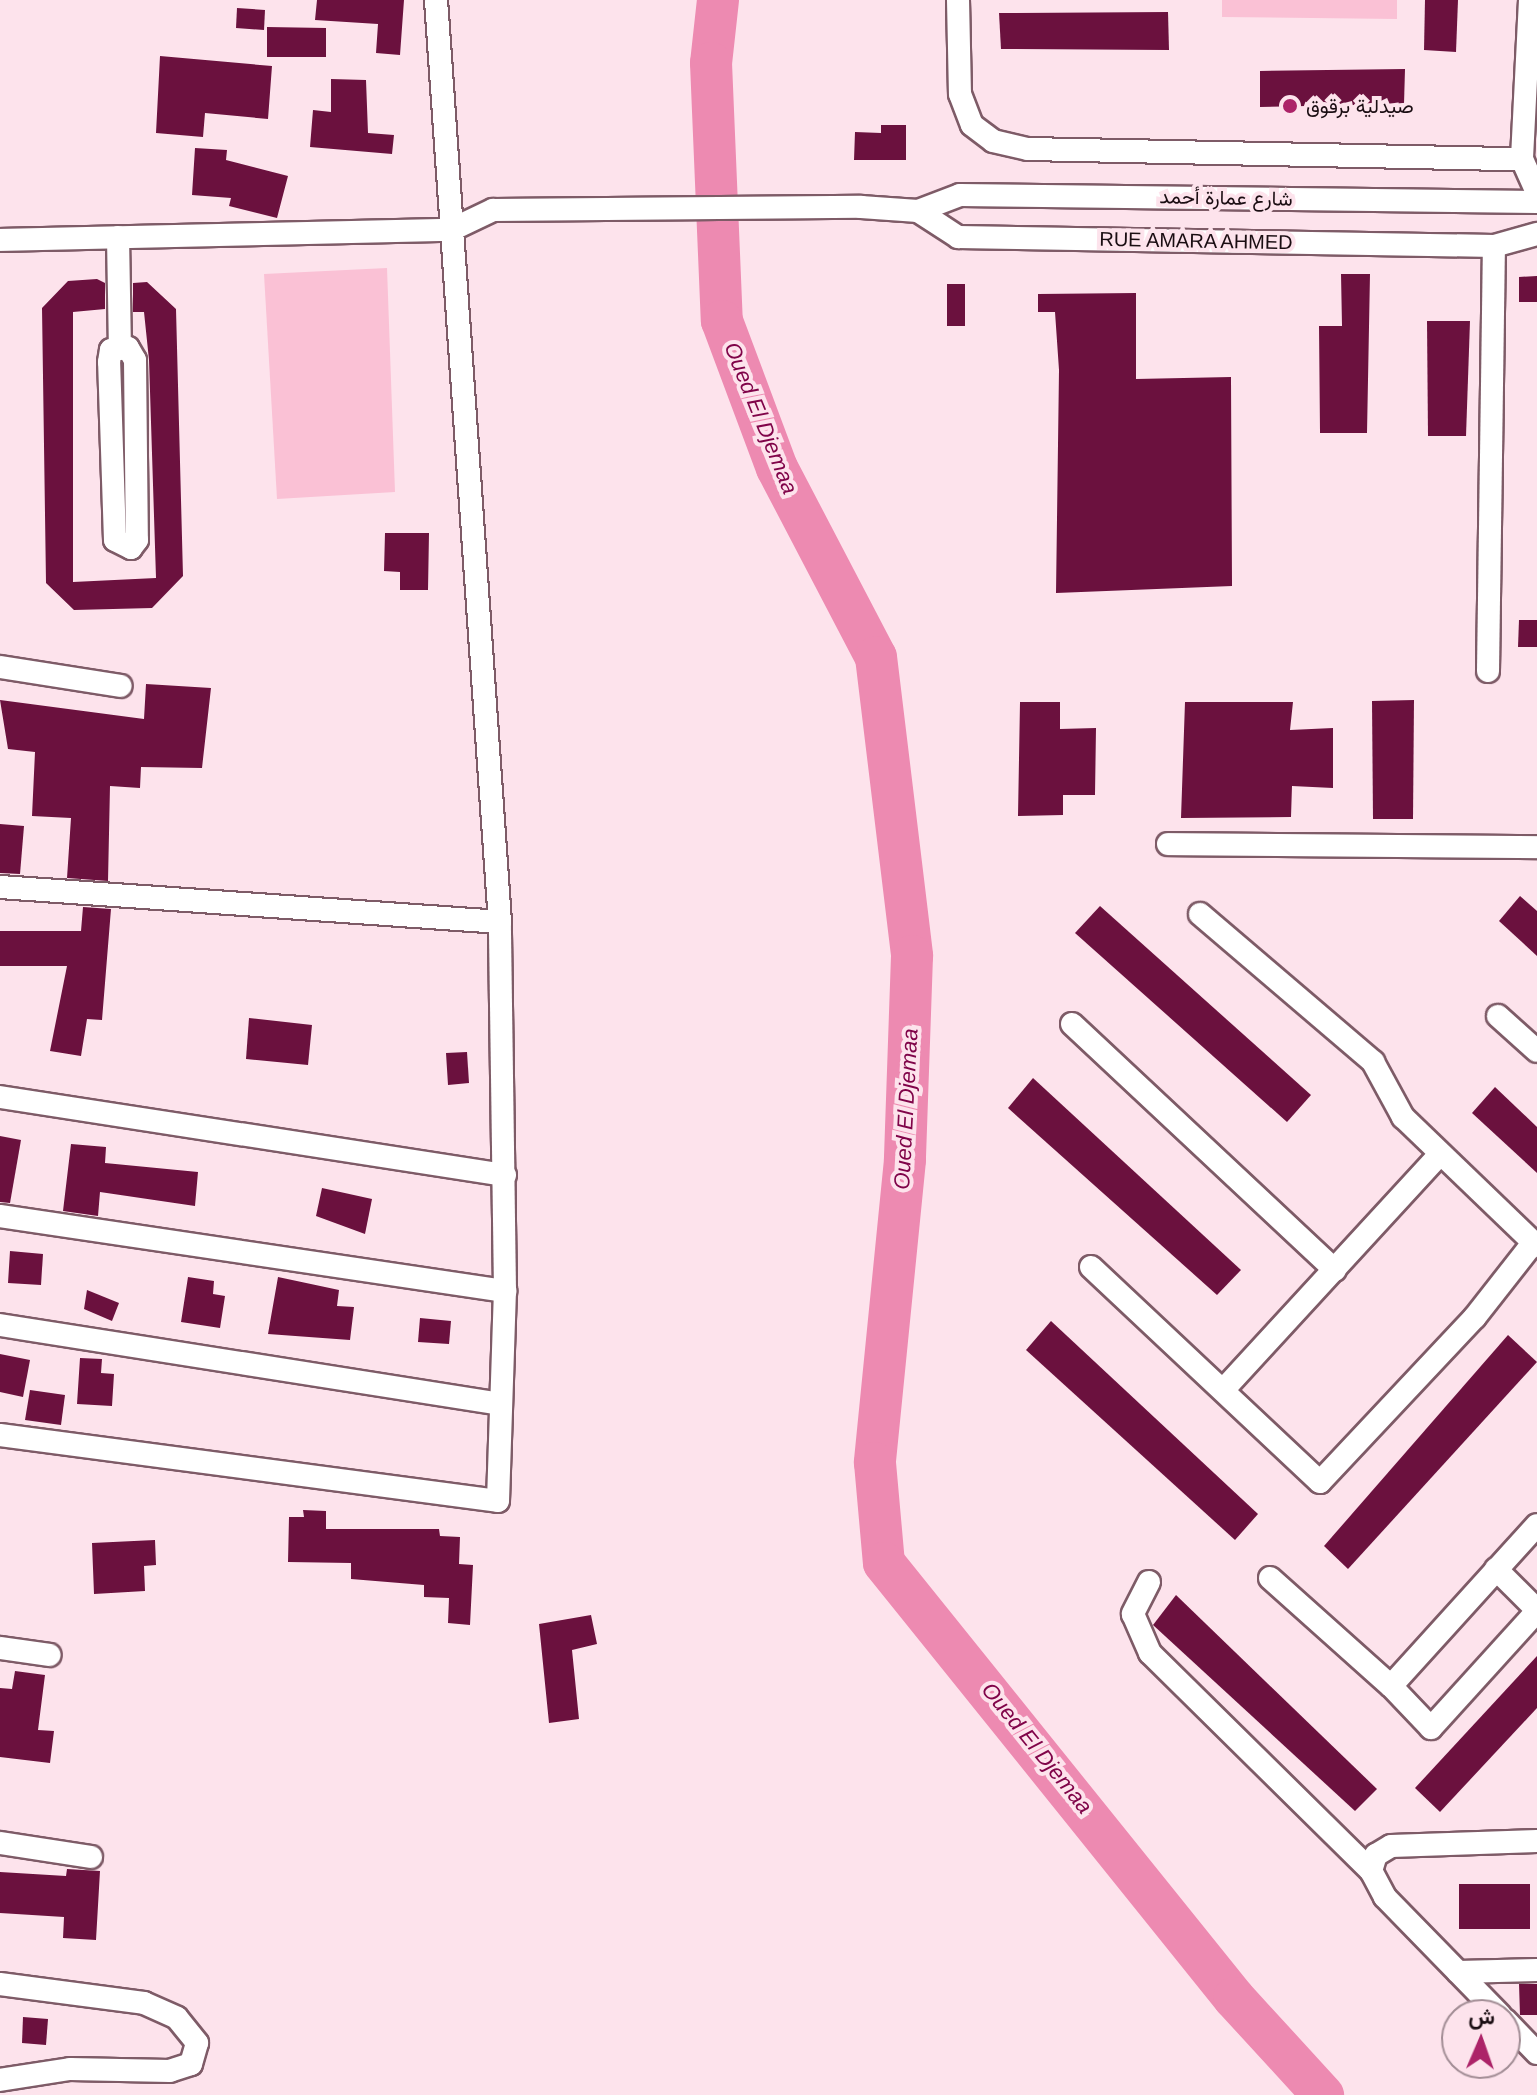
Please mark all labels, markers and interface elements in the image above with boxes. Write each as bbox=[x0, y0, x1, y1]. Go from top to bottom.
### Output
place label: صيدلية برقوق bbox=[1306, 94, 1414, 118]
marker: صيدلية برقوق bbox=[1281, 97, 1299, 115]
street label: شارع عمارة أحمد bbox=[1159, 185, 1293, 211]
street label: RUE AMARA AHMED bbox=[1097, 227, 1295, 255]
water label: Oued El Djemaa bbox=[719, 338, 803, 498]
water label: Oued El Djemaa bbox=[889, 1028, 923, 1190]
water label: Oued El Djemaa bbox=[976, 1677, 1098, 1819]
north arrow bbox=[1441, 1999, 1521, 2079]
text: ش bbox=[1468, 2004, 1495, 2029]

